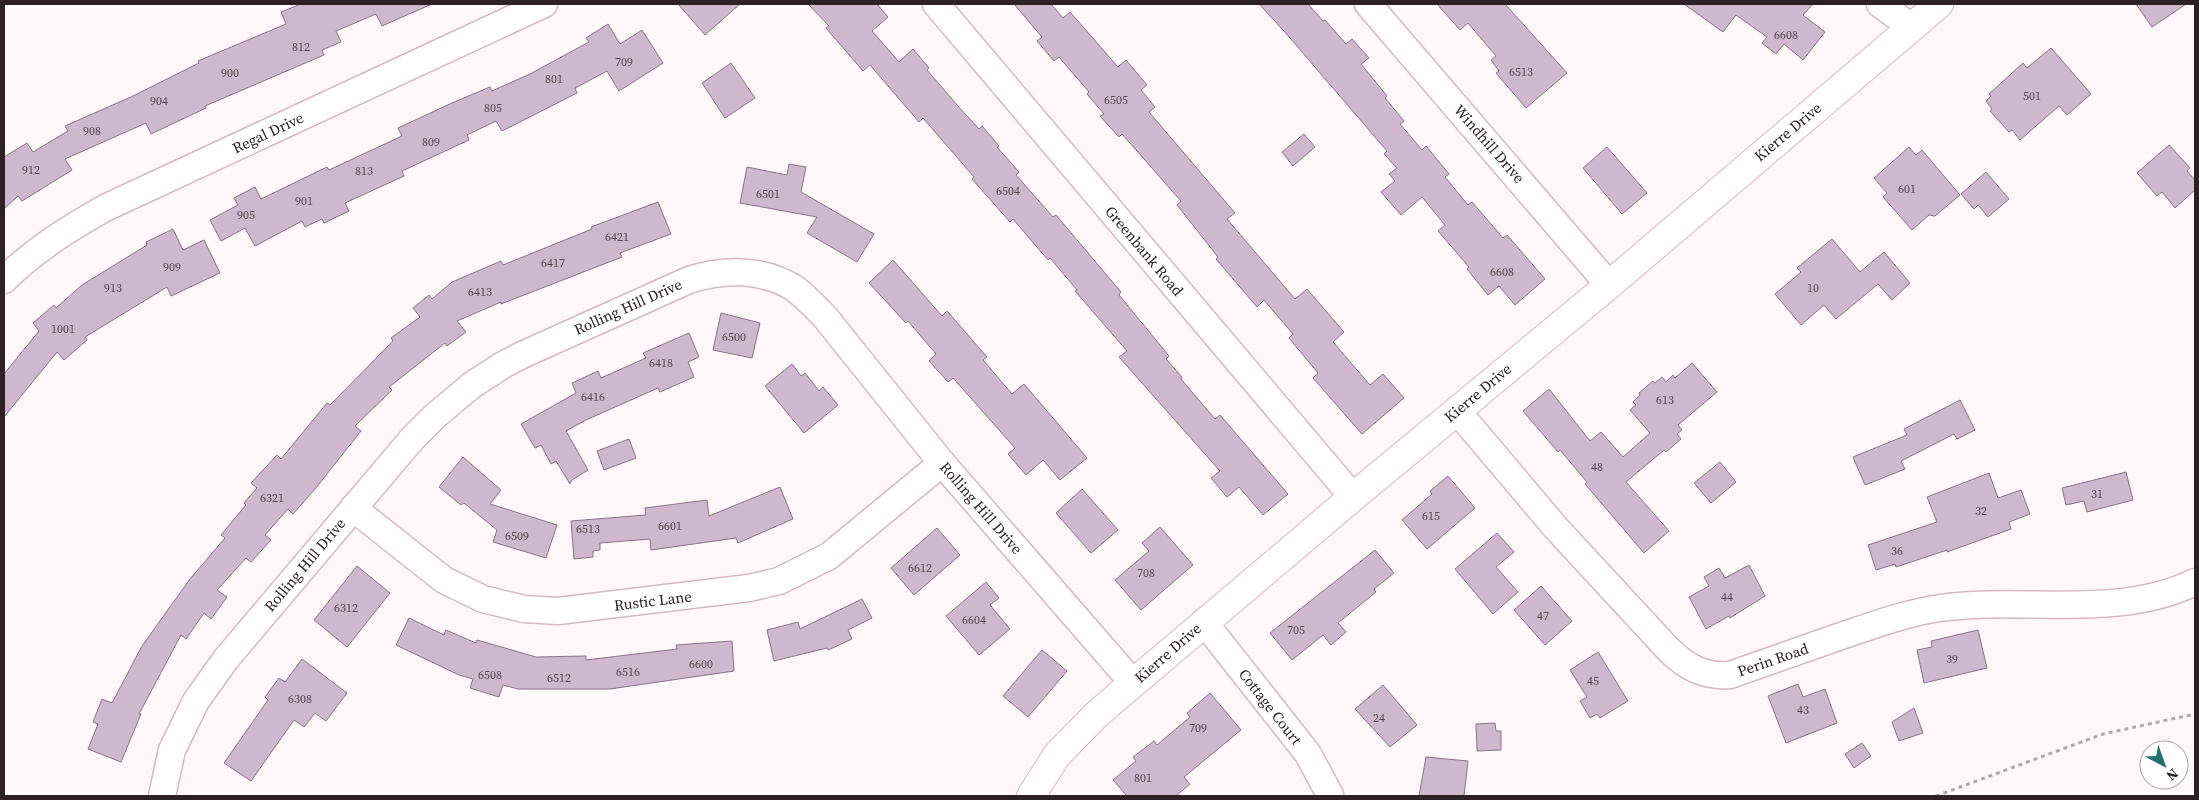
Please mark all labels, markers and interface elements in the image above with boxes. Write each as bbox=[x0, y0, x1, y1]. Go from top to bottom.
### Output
house number: 6608 bbox=[1774, 27, 1798, 43]
house number: 812 bbox=[292, 39, 310, 55]
house number: 709 bbox=[615, 54, 633, 70]
house number: 6513 bbox=[1509, 64, 1533, 80]
house number: 900 bbox=[221, 65, 239, 81]
house number: 801 bbox=[545, 71, 563, 87]
house number: 501 bbox=[2023, 88, 2041, 104]
house number: 6505 bbox=[1104, 92, 1128, 108]
house number: 904 bbox=[150, 93, 168, 109]
street label: Kierre Drive bbox=[1750, 97, 1826, 166]
house number: 805 bbox=[484, 100, 502, 116]
street label: Windhill Drive bbox=[1449, 100, 1530, 188]
street label: Regal Drive bbox=[229, 107, 307, 158]
house number: 908 bbox=[83, 123, 101, 139]
house number: 809 bbox=[422, 134, 440, 150]
house number: 912 bbox=[22, 162, 40, 178]
house number: 813 bbox=[355, 163, 373, 179]
house number: 601 bbox=[1898, 181, 1916, 197]
house number: 6504 bbox=[996, 183, 1020, 199]
house number: 6501 bbox=[756, 186, 780, 202]
house number: 901 bbox=[295, 193, 313, 209]
street label: Greenbank Road bbox=[1100, 201, 1189, 301]
house number: 905 bbox=[237, 207, 255, 223]
house number: 6421 bbox=[605, 229, 629, 245]
house number: 6417 bbox=[541, 255, 565, 271]
house number: 909 bbox=[163, 259, 181, 275]
house number: 6608 bbox=[1490, 264, 1514, 280]
street label: Rolling Hill Drive bbox=[570, 273, 686, 340]
house number: 913 bbox=[104, 280, 122, 296]
house number: 10 bbox=[1807, 280, 1819, 296]
house number: 6413 bbox=[468, 284, 492, 300]
house number: 1001 bbox=[51, 321, 75, 337]
house number: 6500 bbox=[722, 329, 746, 345]
house number: 6418 bbox=[649, 355, 673, 371]
street label: Kierre Drive bbox=[1440, 358, 1516, 427]
house number: 6416 bbox=[581, 389, 605, 405]
house number: 613 bbox=[1656, 392, 1674, 408]
street label: Rolling Hill Drive bbox=[935, 457, 1028, 559]
house number: 48 bbox=[1591, 459, 1603, 475]
house number: 31 bbox=[2091, 486, 2103, 502]
house number: 6321 bbox=[260, 490, 284, 506]
house number: 32 bbox=[1975, 503, 1987, 519]
house number: 615 bbox=[1422, 508, 1440, 524]
street label: Rolling Hill Drive bbox=[259, 513, 350, 616]
house number: 6601 bbox=[658, 518, 682, 534]
house number: 6513 bbox=[576, 521, 600, 537]
house number: 6509 bbox=[505, 528, 529, 544]
house number: 36 bbox=[1891, 543, 1903, 559]
house number: 6612 bbox=[908, 560, 932, 576]
house number: 708 bbox=[1137, 565, 1155, 581]
street label: Rustic Lane bbox=[613, 585, 693, 616]
house number: 44 bbox=[1721, 589, 1733, 605]
house number: 6312 bbox=[334, 600, 358, 616]
house number: 47 bbox=[1537, 608, 1549, 624]
house number: 6604 bbox=[962, 612, 986, 628]
street label: Kierre Drive bbox=[1130, 618, 1206, 687]
house number: 705 bbox=[1287, 622, 1305, 638]
street label: Perin Road bbox=[1735, 637, 1812, 681]
house number: 39 bbox=[1946, 651, 1958, 667]
house number: 6600 bbox=[689, 656, 713, 672]
house number: 6516 bbox=[616, 664, 640, 680]
street label: Cottage Court bbox=[1234, 664, 1307, 749]
house number: 6508 bbox=[478, 667, 502, 683]
house number: 6512 bbox=[547, 670, 571, 686]
house number: 45 bbox=[1587, 673, 1599, 689]
house number: 6308 bbox=[288, 691, 312, 707]
house number: 43 bbox=[1797, 702, 1809, 718]
house number: 24 bbox=[1373, 710, 1385, 726]
house number: 709 bbox=[1189, 720, 1207, 736]
north arrow bbox=[2139, 740, 2189, 790]
text: N bbox=[2162, 764, 2183, 786]
house number: 801 bbox=[1134, 770, 1152, 786]

